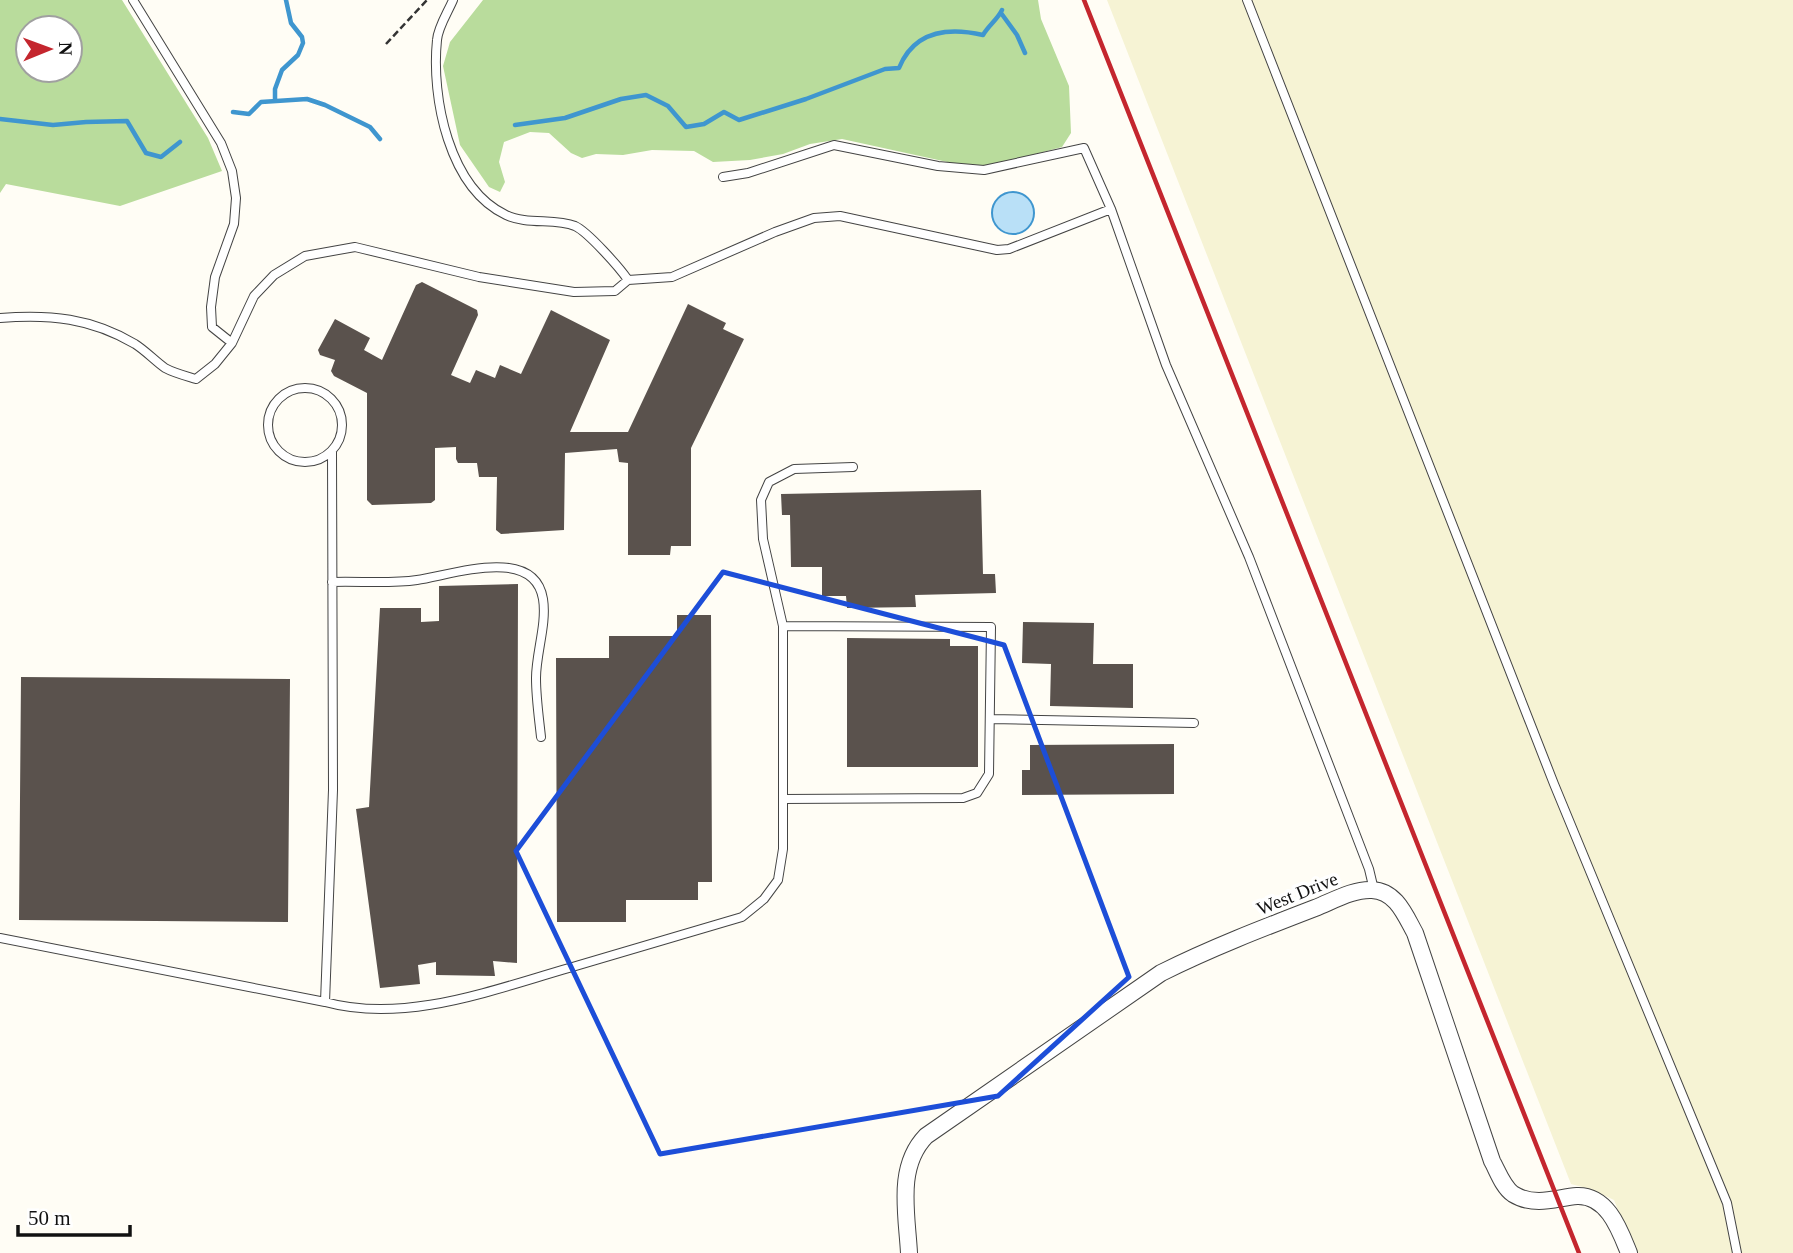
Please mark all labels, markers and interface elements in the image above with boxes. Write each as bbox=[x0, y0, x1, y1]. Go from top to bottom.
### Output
north arrow bbox=[14, 14, 84, 84]
text: N bbox=[55, 42, 76, 56]
street label: West Drive bbox=[1254, 868, 1341, 919]
scale bar bbox=[18, 1194, 130, 1238]
text: 50 m bbox=[28, 1206, 71, 1230]

